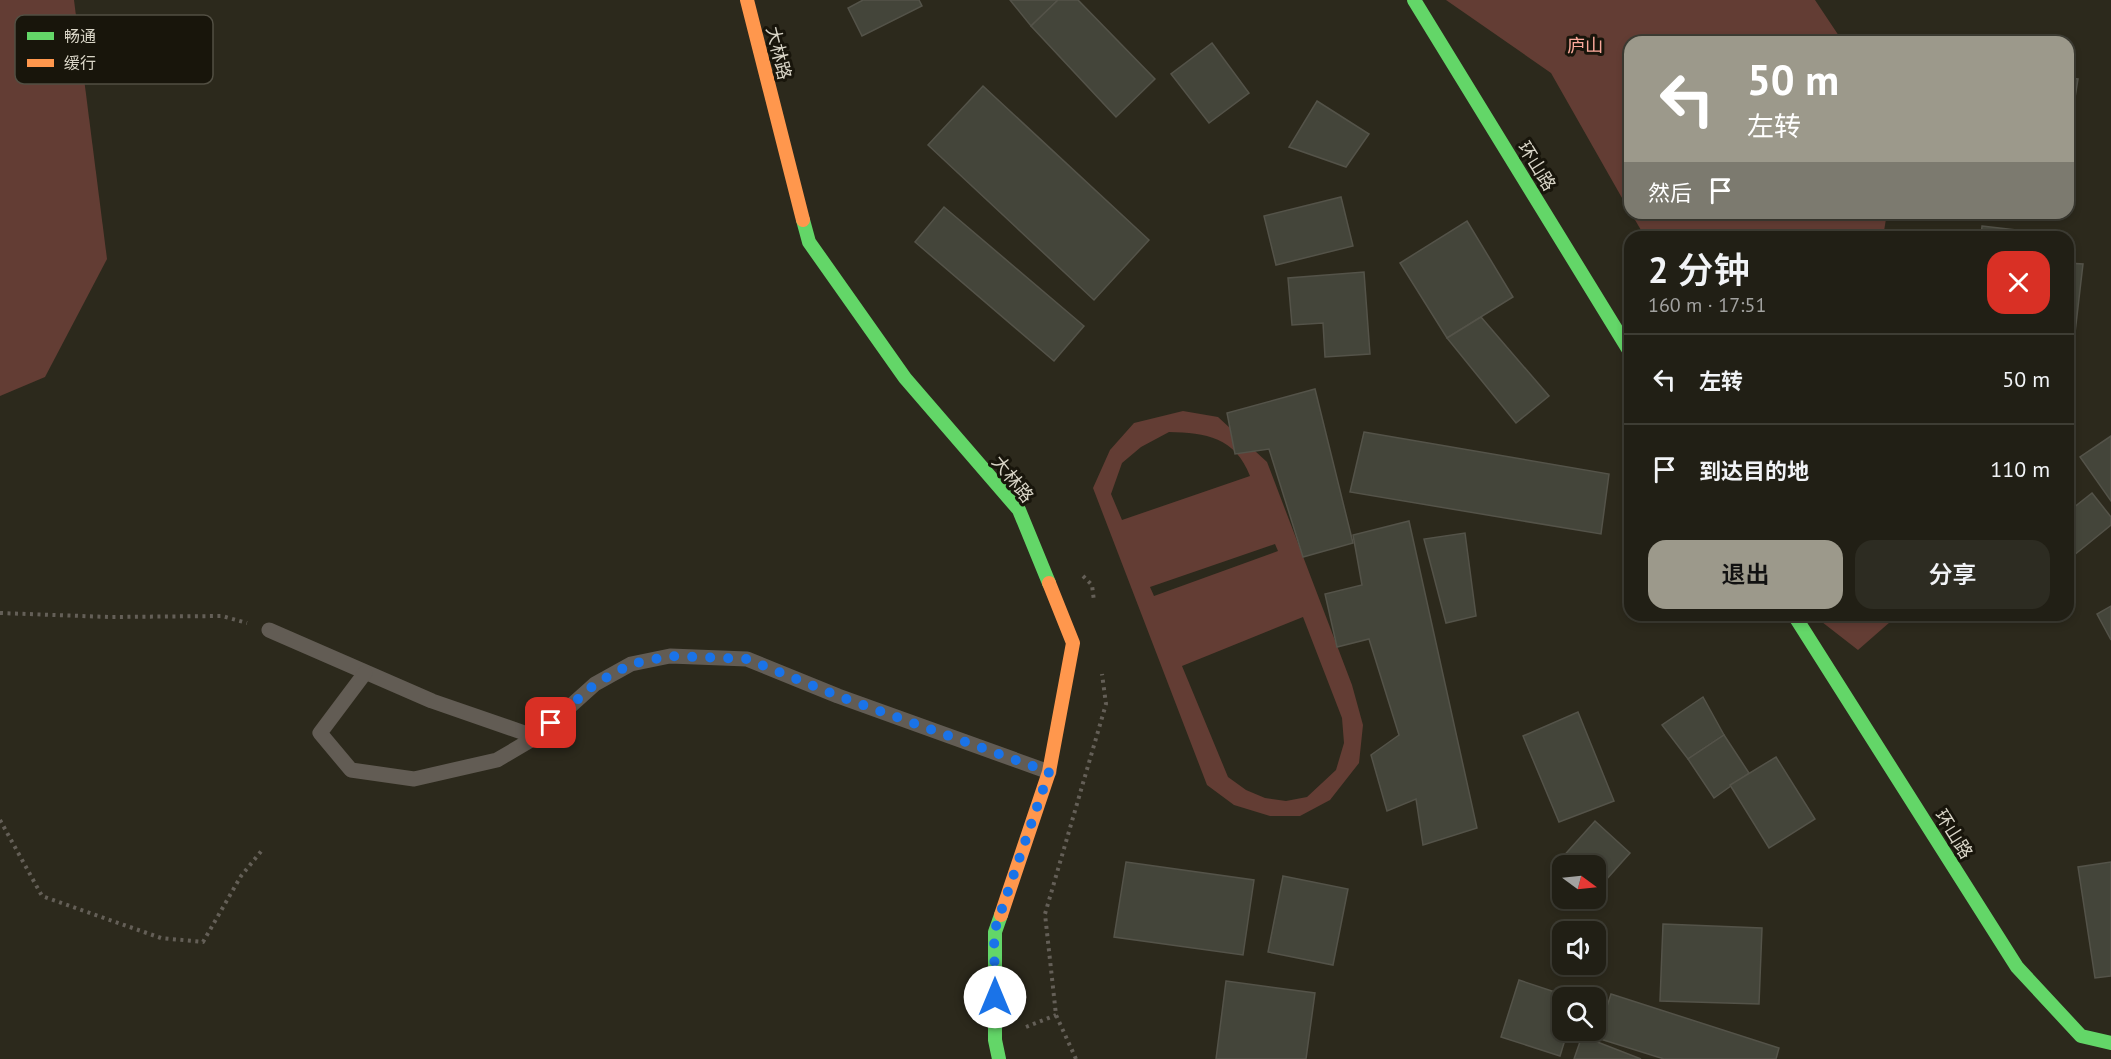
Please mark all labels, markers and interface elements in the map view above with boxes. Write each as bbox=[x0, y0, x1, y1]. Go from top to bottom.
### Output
legend bbox=[15, 15, 213, 84]
street label: 大林路 bbox=[761, 24, 797, 82]
text: 畅通 bbox=[64, 26, 96, 46]
park label: 庐山 bbox=[1567, 34, 1603, 57]
text: 50 m bbox=[1747, 52, 1839, 107]
text: 缓行 bbox=[64, 53, 96, 73]
icon: left bbox=[1648, 60, 1726, 138]
text: 左转 bbox=[1747, 109, 1801, 143]
street label: 环山路 bbox=[1513, 137, 1561, 195]
icon: arrive bbox=[1704, 174, 1737, 207]
text: 然后 bbox=[1648, 179, 1692, 207]
text: 2 分钟 bbox=[1648, 246, 1750, 293]
button: close bbox=[1987, 251, 2050, 314]
text: 160 m · 17:51 bbox=[1648, 292, 1766, 318]
icon: left bbox=[1648, 363, 1681, 396]
text: 50 m bbox=[2002, 365, 2050, 393]
text: 左转 bbox=[1699, 367, 1743, 395]
street label: 大林路 bbox=[987, 451, 1039, 507]
icon: arrive bbox=[1648, 453, 1681, 486]
text: 110 m bbox=[1990, 455, 2050, 483]
text: 到达目的地 bbox=[1699, 457, 1809, 485]
button: 退出 bbox=[1648, 540, 1843, 609]
button: 分享 bbox=[1855, 540, 2050, 609]
pin bbox=[525, 697, 576, 748]
icon: arrive bbox=[534, 706, 567, 739]
street label: 环山路 bbox=[1930, 805, 1978, 863]
north arrow bbox=[1552, 855, 1606, 909]
map controls bbox=[1552, 855, 1606, 1041]
button: sound bbox=[1552, 921, 1606, 975]
position arrow bbox=[963, 965, 1027, 1029]
button: search bbox=[1552, 987, 1606, 1041]

